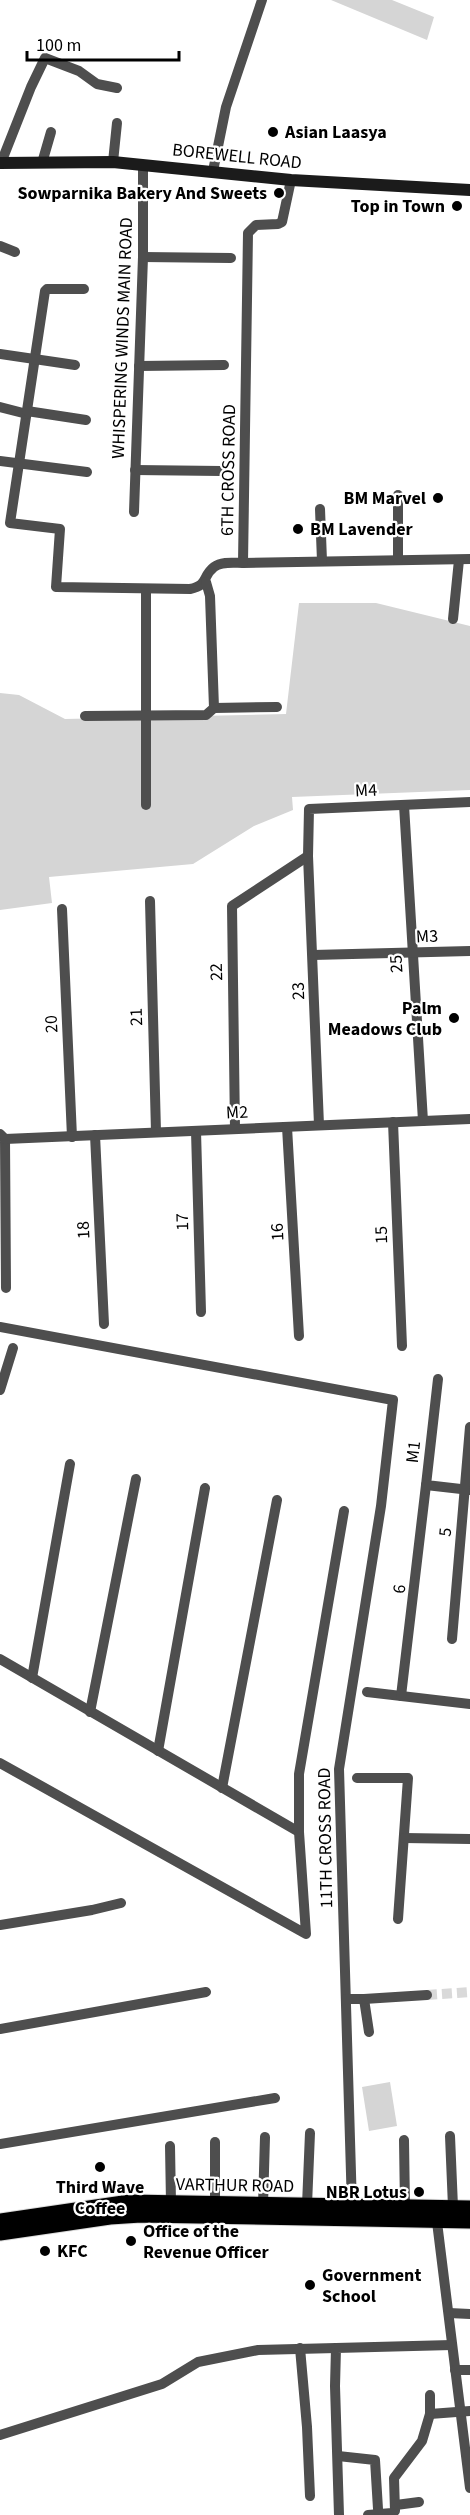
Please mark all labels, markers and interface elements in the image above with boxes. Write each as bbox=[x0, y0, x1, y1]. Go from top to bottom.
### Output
scale bar bbox=[27, 24, 178, 62]
text: 100 m bbox=[36, 33, 81, 58]
place label: Asian Laasya bbox=[284, 120, 387, 145]
marker: Asian Laasya bbox=[266, 125, 280, 139]
street label: BOREWELL ROAD bbox=[171, 137, 303, 176]
place label: Sowparnika Bakery And Sweets bbox=[18, 181, 267, 206]
marker: Sowparnika Bakery And Sweets bbox=[272, 186, 286, 200]
place label: Top in Town bbox=[351, 194, 445, 219]
marker: Top in Town bbox=[450, 199, 464, 213]
street label: WHISPERING WINDS MAIN ROAD bbox=[106, 217, 139, 459]
street label: 6TH CROSS ROAD bbox=[215, 404, 242, 536]
place label: BM Marvel bbox=[344, 486, 426, 511]
marker: BM Marvel bbox=[431, 491, 445, 505]
place label: BM Lavender bbox=[310, 517, 414, 542]
marker: BM Lavender bbox=[291, 522, 305, 536]
street label: M4 bbox=[354, 777, 378, 804]
street label: M3 bbox=[415, 923, 439, 950]
street label: 25 bbox=[383, 954, 410, 974]
street label: 22 bbox=[204, 963, 229, 981]
street label: 23 bbox=[286, 982, 311, 1000]
place label: Palm Meadows Club bbox=[328, 996, 442, 1042]
street label: 21 bbox=[124, 1008, 149, 1026]
marker: Palm Meadows Club bbox=[447, 1011, 461, 1025]
street label: 20 bbox=[39, 1014, 64, 1034]
street label: M2 bbox=[225, 1099, 249, 1126]
street label: 17 bbox=[170, 1213, 195, 1231]
street label: 18 bbox=[71, 1220, 96, 1240]
street label: 16 bbox=[265, 1222, 290, 1242]
street label: 15 bbox=[369, 1226, 394, 1244]
street label: M1 bbox=[400, 1440, 427, 1464]
street label: 5 bbox=[433, 1526, 458, 1538]
street label: 6 bbox=[387, 1583, 412, 1595]
street label: 11TH CROSS ROAD bbox=[312, 1767, 339, 1909]
marker: Third Wave Coffee bbox=[93, 2160, 107, 2174]
street label: VARTHUR ROAD bbox=[176, 2172, 294, 2199]
place label: Third Wave Coffee bbox=[56, 2175, 144, 2221]
place label: NBR Lotus bbox=[326, 2180, 407, 2205]
marker: NBR Lotus bbox=[412, 2185, 426, 2199]
place label: Office of the Revenue Officer bbox=[143, 2219, 269, 2265]
marker: Office of the Revenue Officer bbox=[124, 2234, 138, 2248]
place label: KFC bbox=[57, 2239, 88, 2264]
marker: KFC bbox=[38, 2244, 52, 2258]
place label: Government School bbox=[322, 2263, 421, 2309]
marker: Government School bbox=[303, 2278, 317, 2292]

